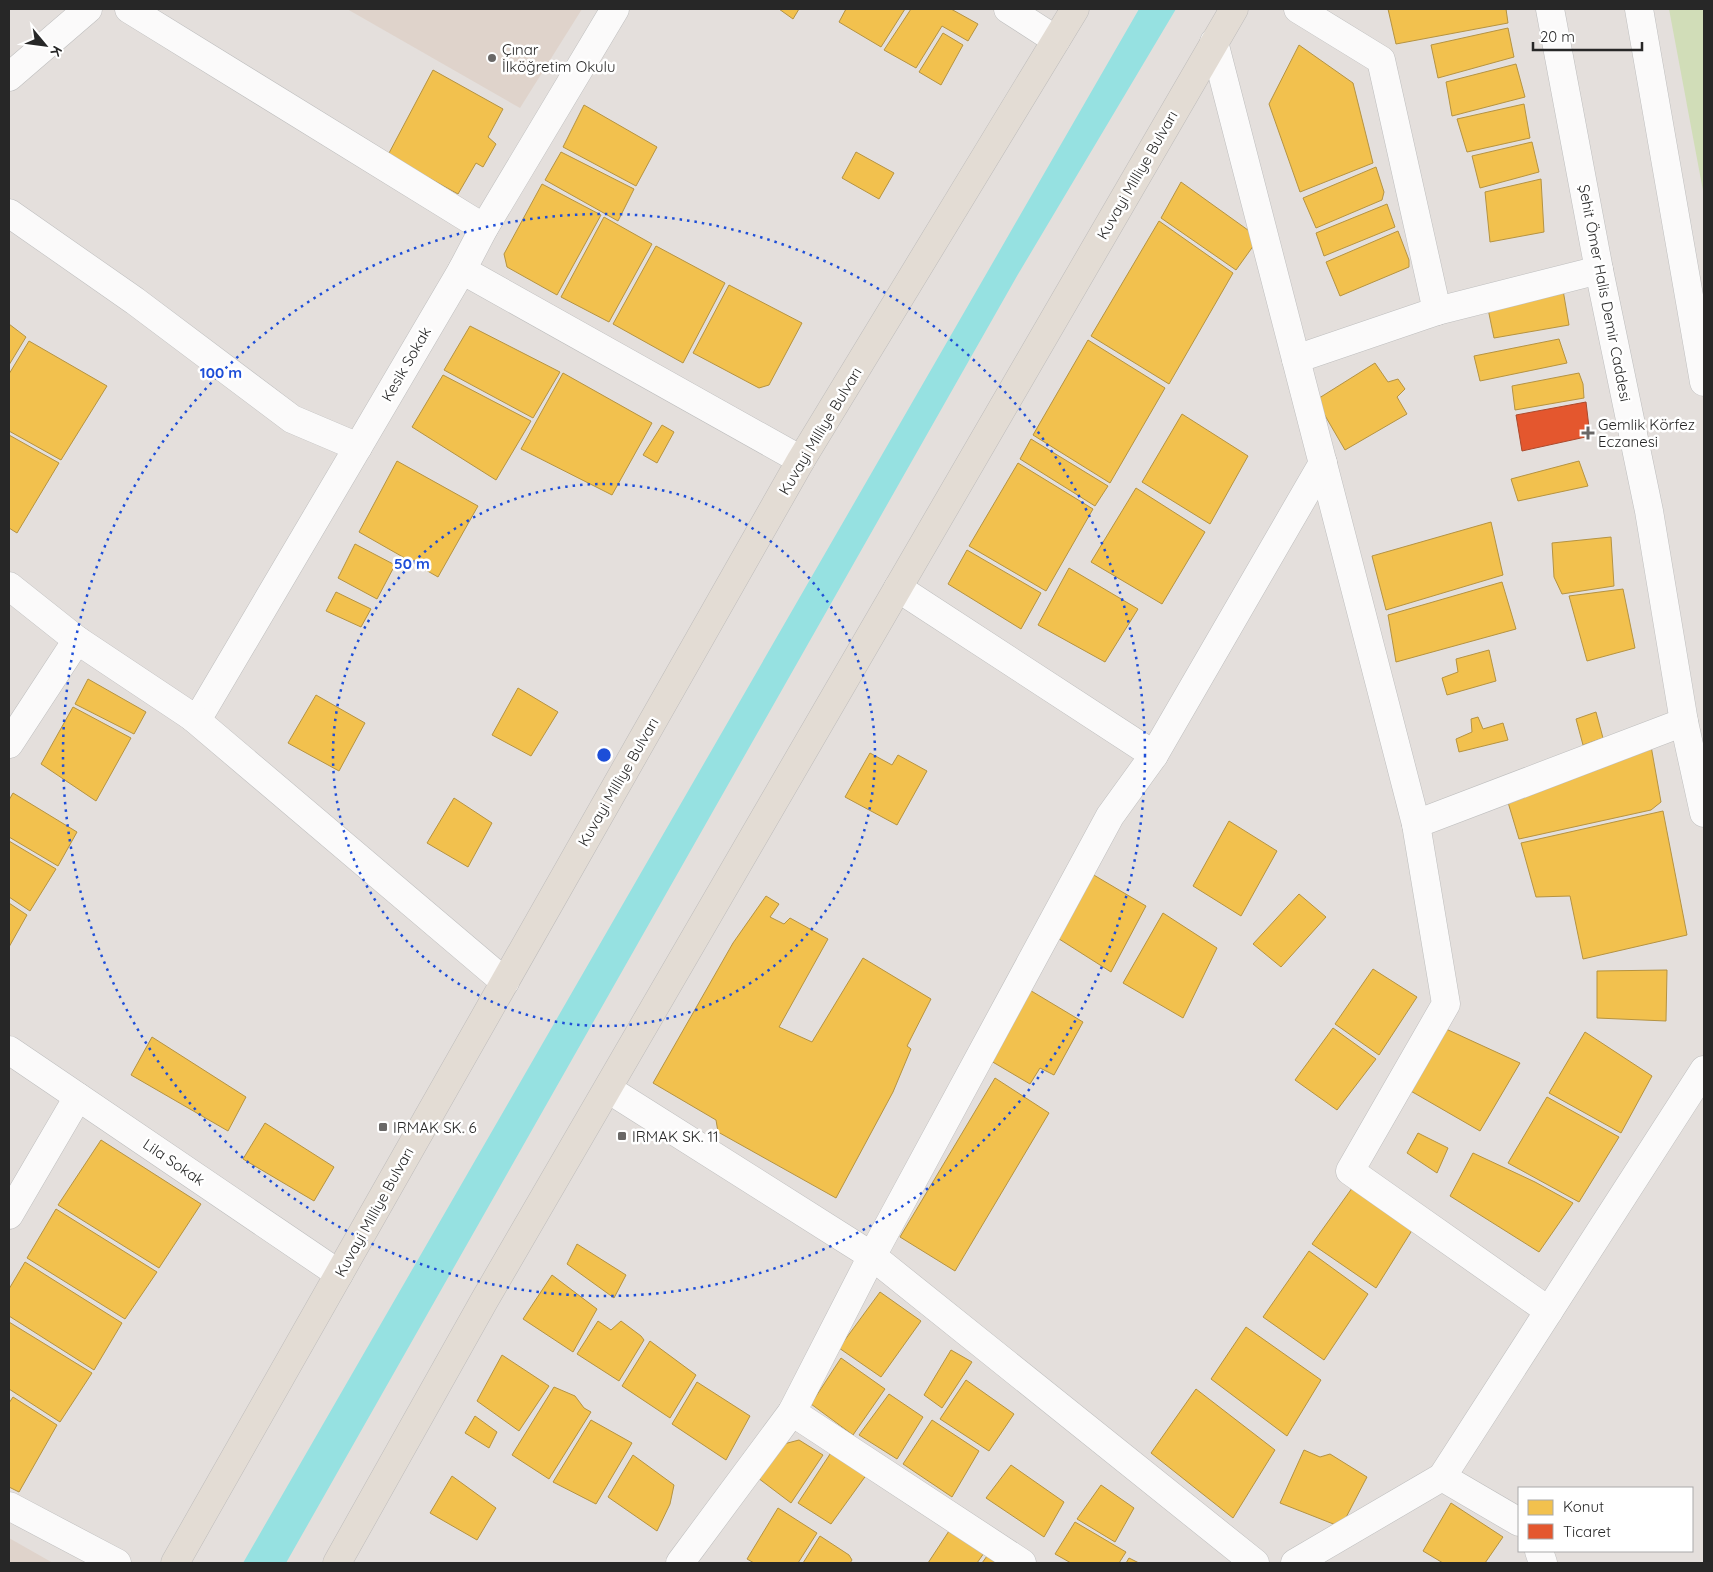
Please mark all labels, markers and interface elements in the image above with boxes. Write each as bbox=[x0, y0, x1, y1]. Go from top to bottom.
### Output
north arrow bbox=[20, 20, 70, 70]
scale bar bbox=[1533, 20, 1642, 52]
text: 20 m bbox=[1540, 27, 1575, 46]
place label: Çınar İlköğretim Okulu bbox=[502, 40, 616, 76]
text: K bbox=[46, 43, 66, 60]
marker: Çınar İlköğretim Okulu bbox=[486, 52, 498, 64]
street label: Kuvayi Milliye Bulvarı bbox=[1092, 107, 1182, 243]
street label: Şehit Ömer Halis Demir Caddesi bbox=[1575, 183, 1635, 403]
street label: Kesik Sokak bbox=[377, 323, 435, 405]
text: 100 m bbox=[200, 363, 242, 382]
street label: Kuvayi Milliye Bulvarı bbox=[774, 364, 866, 498]
place label: Gemlik Körfez Eczanesi bbox=[1598, 415, 1695, 451]
marker: Gemlik Körfez Eczanesi bbox=[1582, 427, 1594, 439]
text: 50 m bbox=[394, 554, 430, 573]
street label: Kuvayi Milliye Bulvarı bbox=[573, 714, 663, 850]
centre of rings bbox=[595, 746, 613, 764]
place label: IRMAK SK. 6 bbox=[393, 1118, 477, 1137]
marker: IRMAK SK. 6 bbox=[377, 1121, 389, 1133]
place label: IRMAK SK. 11 bbox=[632, 1127, 719, 1146]
marker: IRMAK SK. 11 bbox=[616, 1130, 628, 1142]
street label: Lila Sokak bbox=[140, 1134, 208, 1190]
street label: Kuvayi Milliye Bulvarı bbox=[330, 1144, 418, 1280]
legend bbox=[1518, 1487, 1693, 1552]
text: Konut bbox=[1563, 1497, 1604, 1516]
text: Ticaret bbox=[1563, 1522, 1611, 1541]

